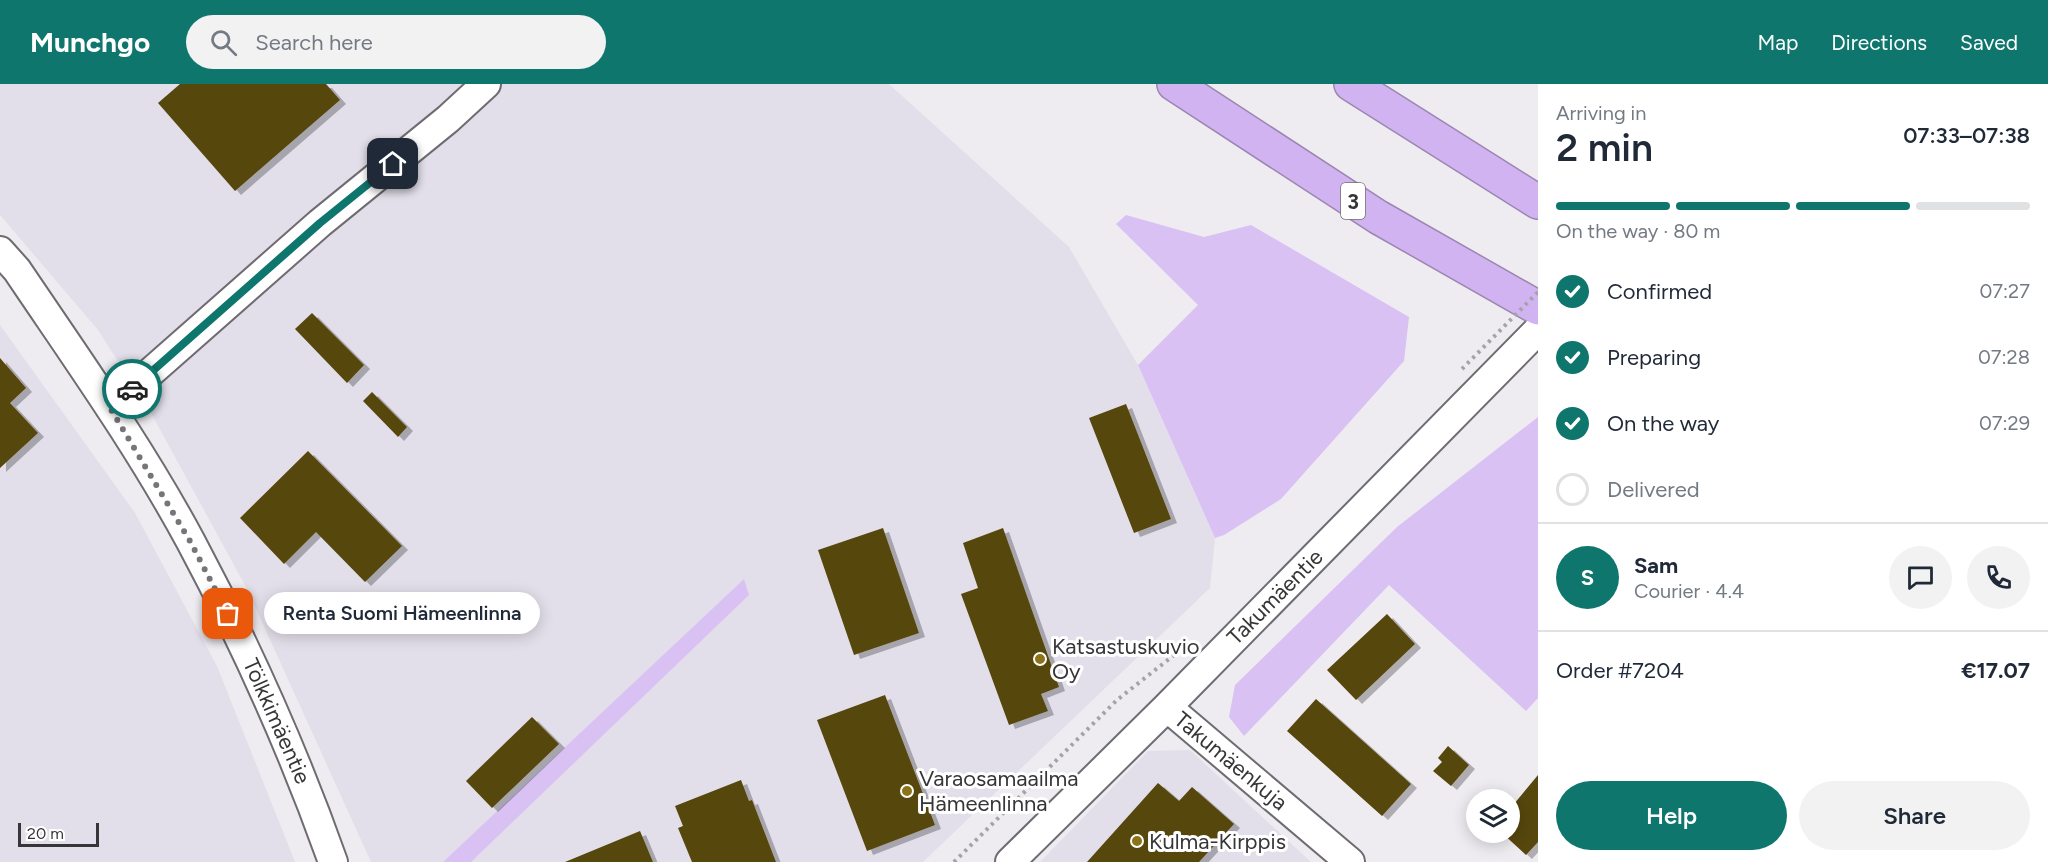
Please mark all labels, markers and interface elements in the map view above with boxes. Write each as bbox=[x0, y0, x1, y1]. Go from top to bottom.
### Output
search box bbox=[186, 15, 606, 69]
text: Munchgo bbox=[30, 25, 150, 59]
icon: search bbox=[207, 26, 240, 59]
text: Search here bbox=[255, 29, 373, 56]
text: Map bbox=[1757, 30, 1798, 55]
text: Directions bbox=[1831, 30, 1927, 55]
text: Saved bbox=[1960, 30, 2018, 55]
text: Arriving in bbox=[1556, 101, 1646, 125]
text: 07:33–07:38 bbox=[1903, 122, 2030, 149]
text: 2 min bbox=[1556, 124, 1653, 171]
pin bbox=[367, 138, 418, 189]
icon: home bbox=[376, 147, 409, 180]
road number: 3 bbox=[1341, 183, 1365, 219]
text: On the way · 80 m bbox=[1556, 219, 1720, 243]
icon: check bbox=[1556, 275, 1589, 308]
text: Confirmed bbox=[1607, 278, 1712, 305]
text: 07:27 bbox=[1979, 279, 2030, 303]
icon: check bbox=[1556, 341, 1589, 374]
text: Preparing bbox=[1607, 344, 1701, 371]
text: 07:28 bbox=[1978, 345, 2030, 369]
courier bbox=[102, 359, 162, 419]
icon: car bbox=[116, 373, 149, 406]
icon: check bbox=[1556, 407, 1589, 440]
text: On the way bbox=[1607, 410, 1719, 437]
text: 07:29 bbox=[1979, 411, 2030, 435]
text: Delivered bbox=[1607, 476, 1700, 503]
street label: Takumäentie bbox=[1221, 543, 1329, 651]
button: chat bbox=[1889, 546, 1952, 609]
button: phone bbox=[1967, 546, 2030, 609]
text: Sam bbox=[1634, 552, 1678, 579]
text: S bbox=[1581, 564, 1594, 591]
text: Courier · 4.4 bbox=[1634, 579, 1744, 603]
pin bbox=[202, 588, 253, 639]
callout: Renta Suomi Hämeenlinna bbox=[264, 593, 540, 635]
icon: bag bbox=[211, 597, 244, 630]
text: Renta Suomi Hämeenlinna bbox=[282, 601, 522, 625]
place label: Katsastuskuvio Oy bbox=[1052, 633, 1200, 685]
marker: Katsastuskuvio Oy bbox=[1033, 652, 1047, 666]
street label: Tölkkimäentie bbox=[237, 654, 317, 788]
text: Order #7204 bbox=[1556, 657, 1684, 684]
text: €17.07 bbox=[1961, 657, 2030, 684]
street label: Takumäenkuja bbox=[1169, 706, 1293, 816]
place label: Varaosamaailma Hämeenlinna bbox=[919, 765, 1079, 817]
button: Help bbox=[1556, 781, 1787, 850]
button: Share bbox=[1799, 781, 2030, 850]
marker: Varaosamaailma Hämeenlinna bbox=[900, 784, 914, 798]
map controls bbox=[1466, 789, 1520, 843]
button: layers bbox=[1466, 789, 1520, 843]
scale bar bbox=[18, 820, 99, 848]
text: 20 m bbox=[27, 824, 64, 843]
place label: Kulma-Kirppis bbox=[1149, 828, 1286, 855]
marker: Kulma-Kirppis bbox=[1130, 834, 1144, 848]

